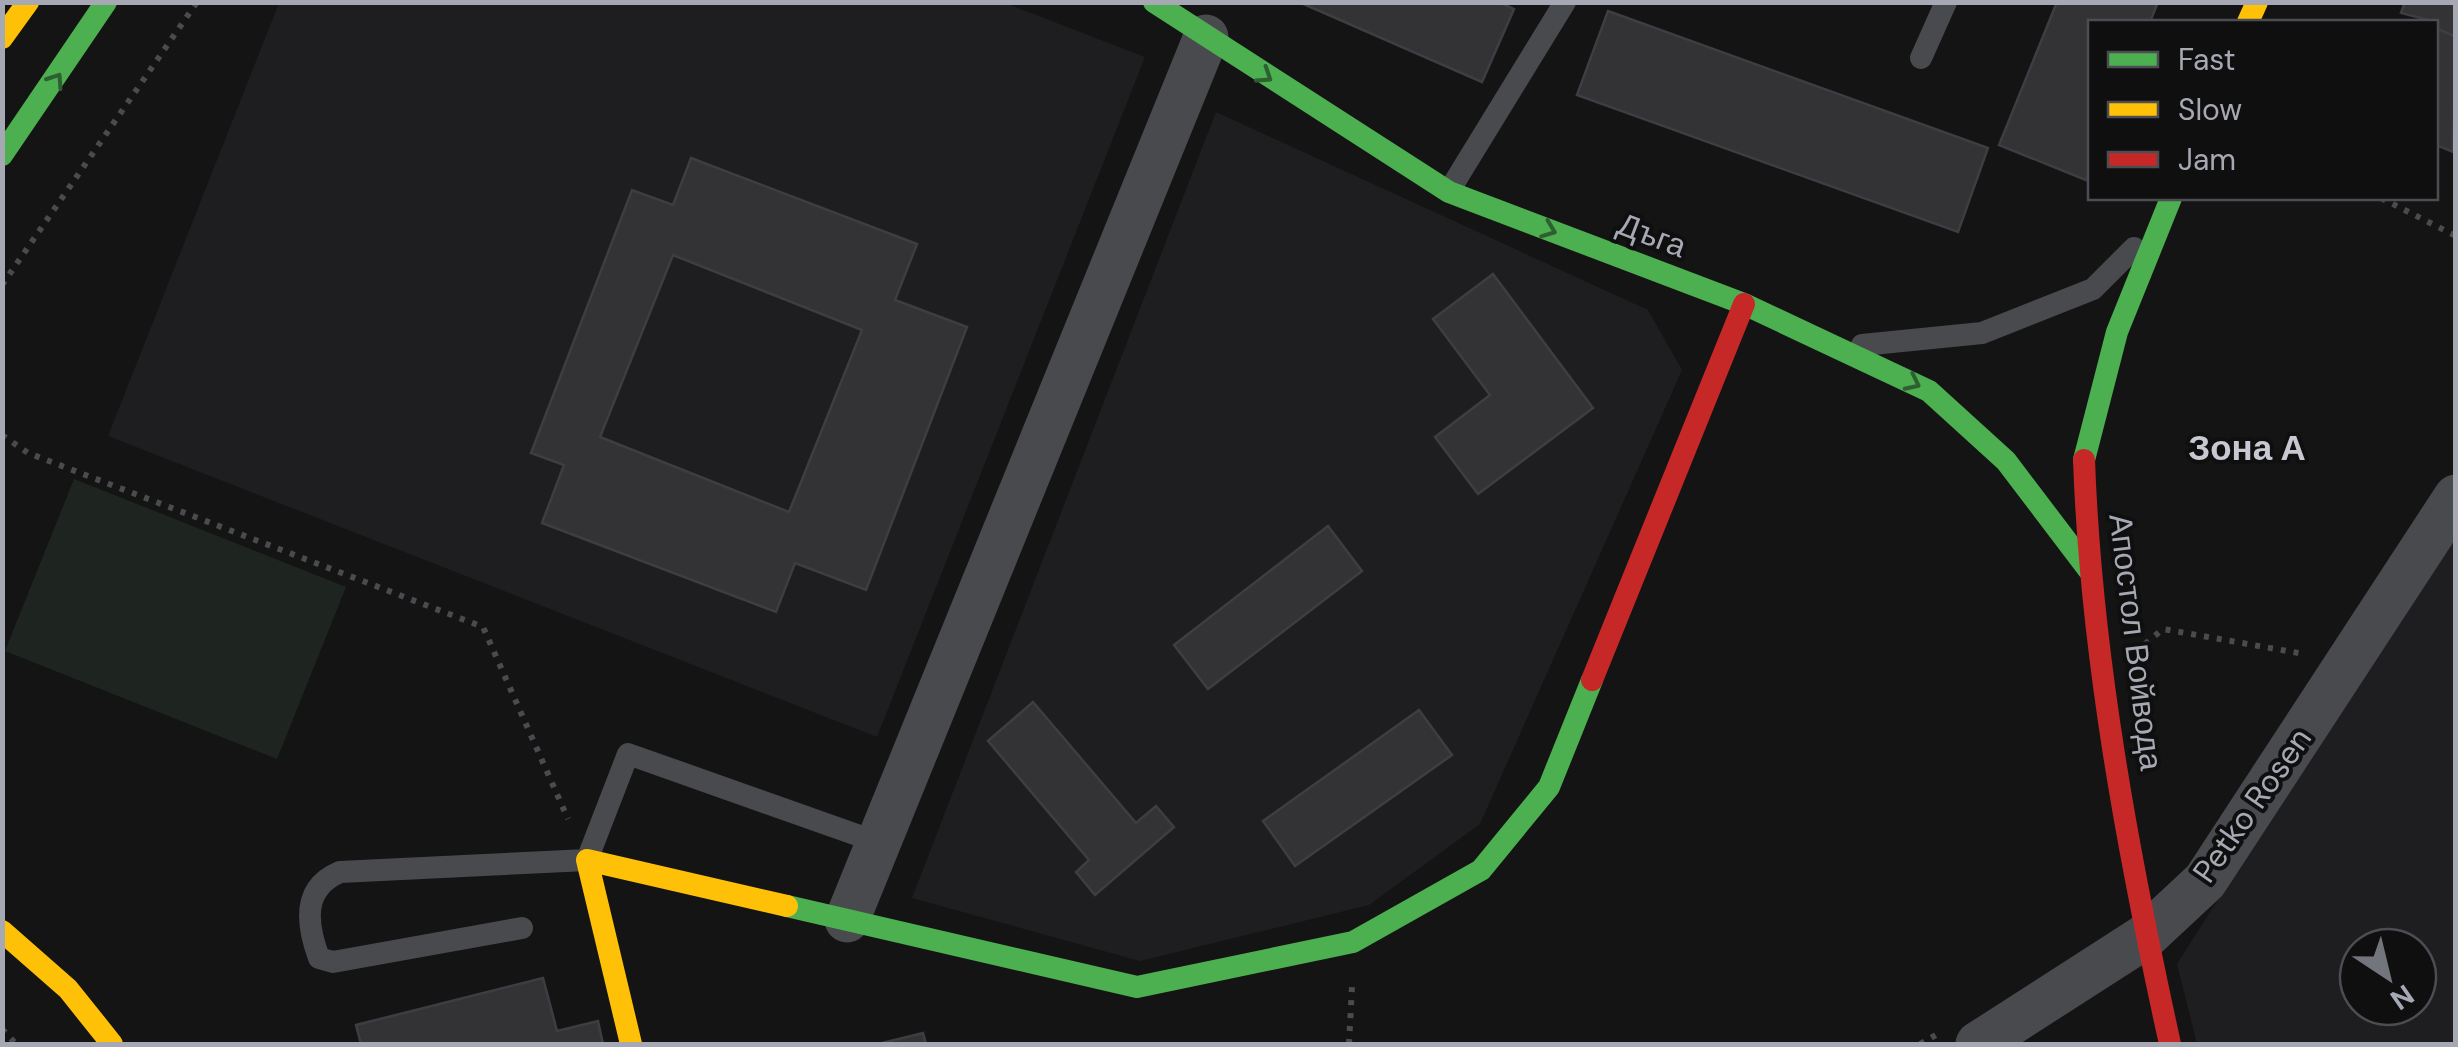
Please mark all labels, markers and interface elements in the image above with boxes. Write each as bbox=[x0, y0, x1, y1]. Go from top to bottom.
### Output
legend bbox=[2088, 20, 2438, 200]
text: Fast bbox=[2178, 40, 2236, 79]
one-way arrow bbox=[1254, 63, 1272, 82]
one-way arrow bbox=[44, 73, 63, 91]
text: Slow bbox=[2178, 90, 2242, 129]
text: Jam bbox=[2178, 140, 2236, 179]
street label: Дъга bbox=[1612, 203, 1693, 267]
one-way arrow bbox=[1540, 218, 1557, 239]
one-way arrow bbox=[1903, 371, 1921, 391]
district label: Зона А bbox=[2188, 425, 2306, 471]
street label: Апостол Войвода bbox=[2099, 511, 2173, 773]
street label: Petko Rosen bbox=[2183, 719, 2321, 891]
north arrow bbox=[2338, 927, 2438, 1027]
text: N bbox=[2383, 976, 2421, 1018]

